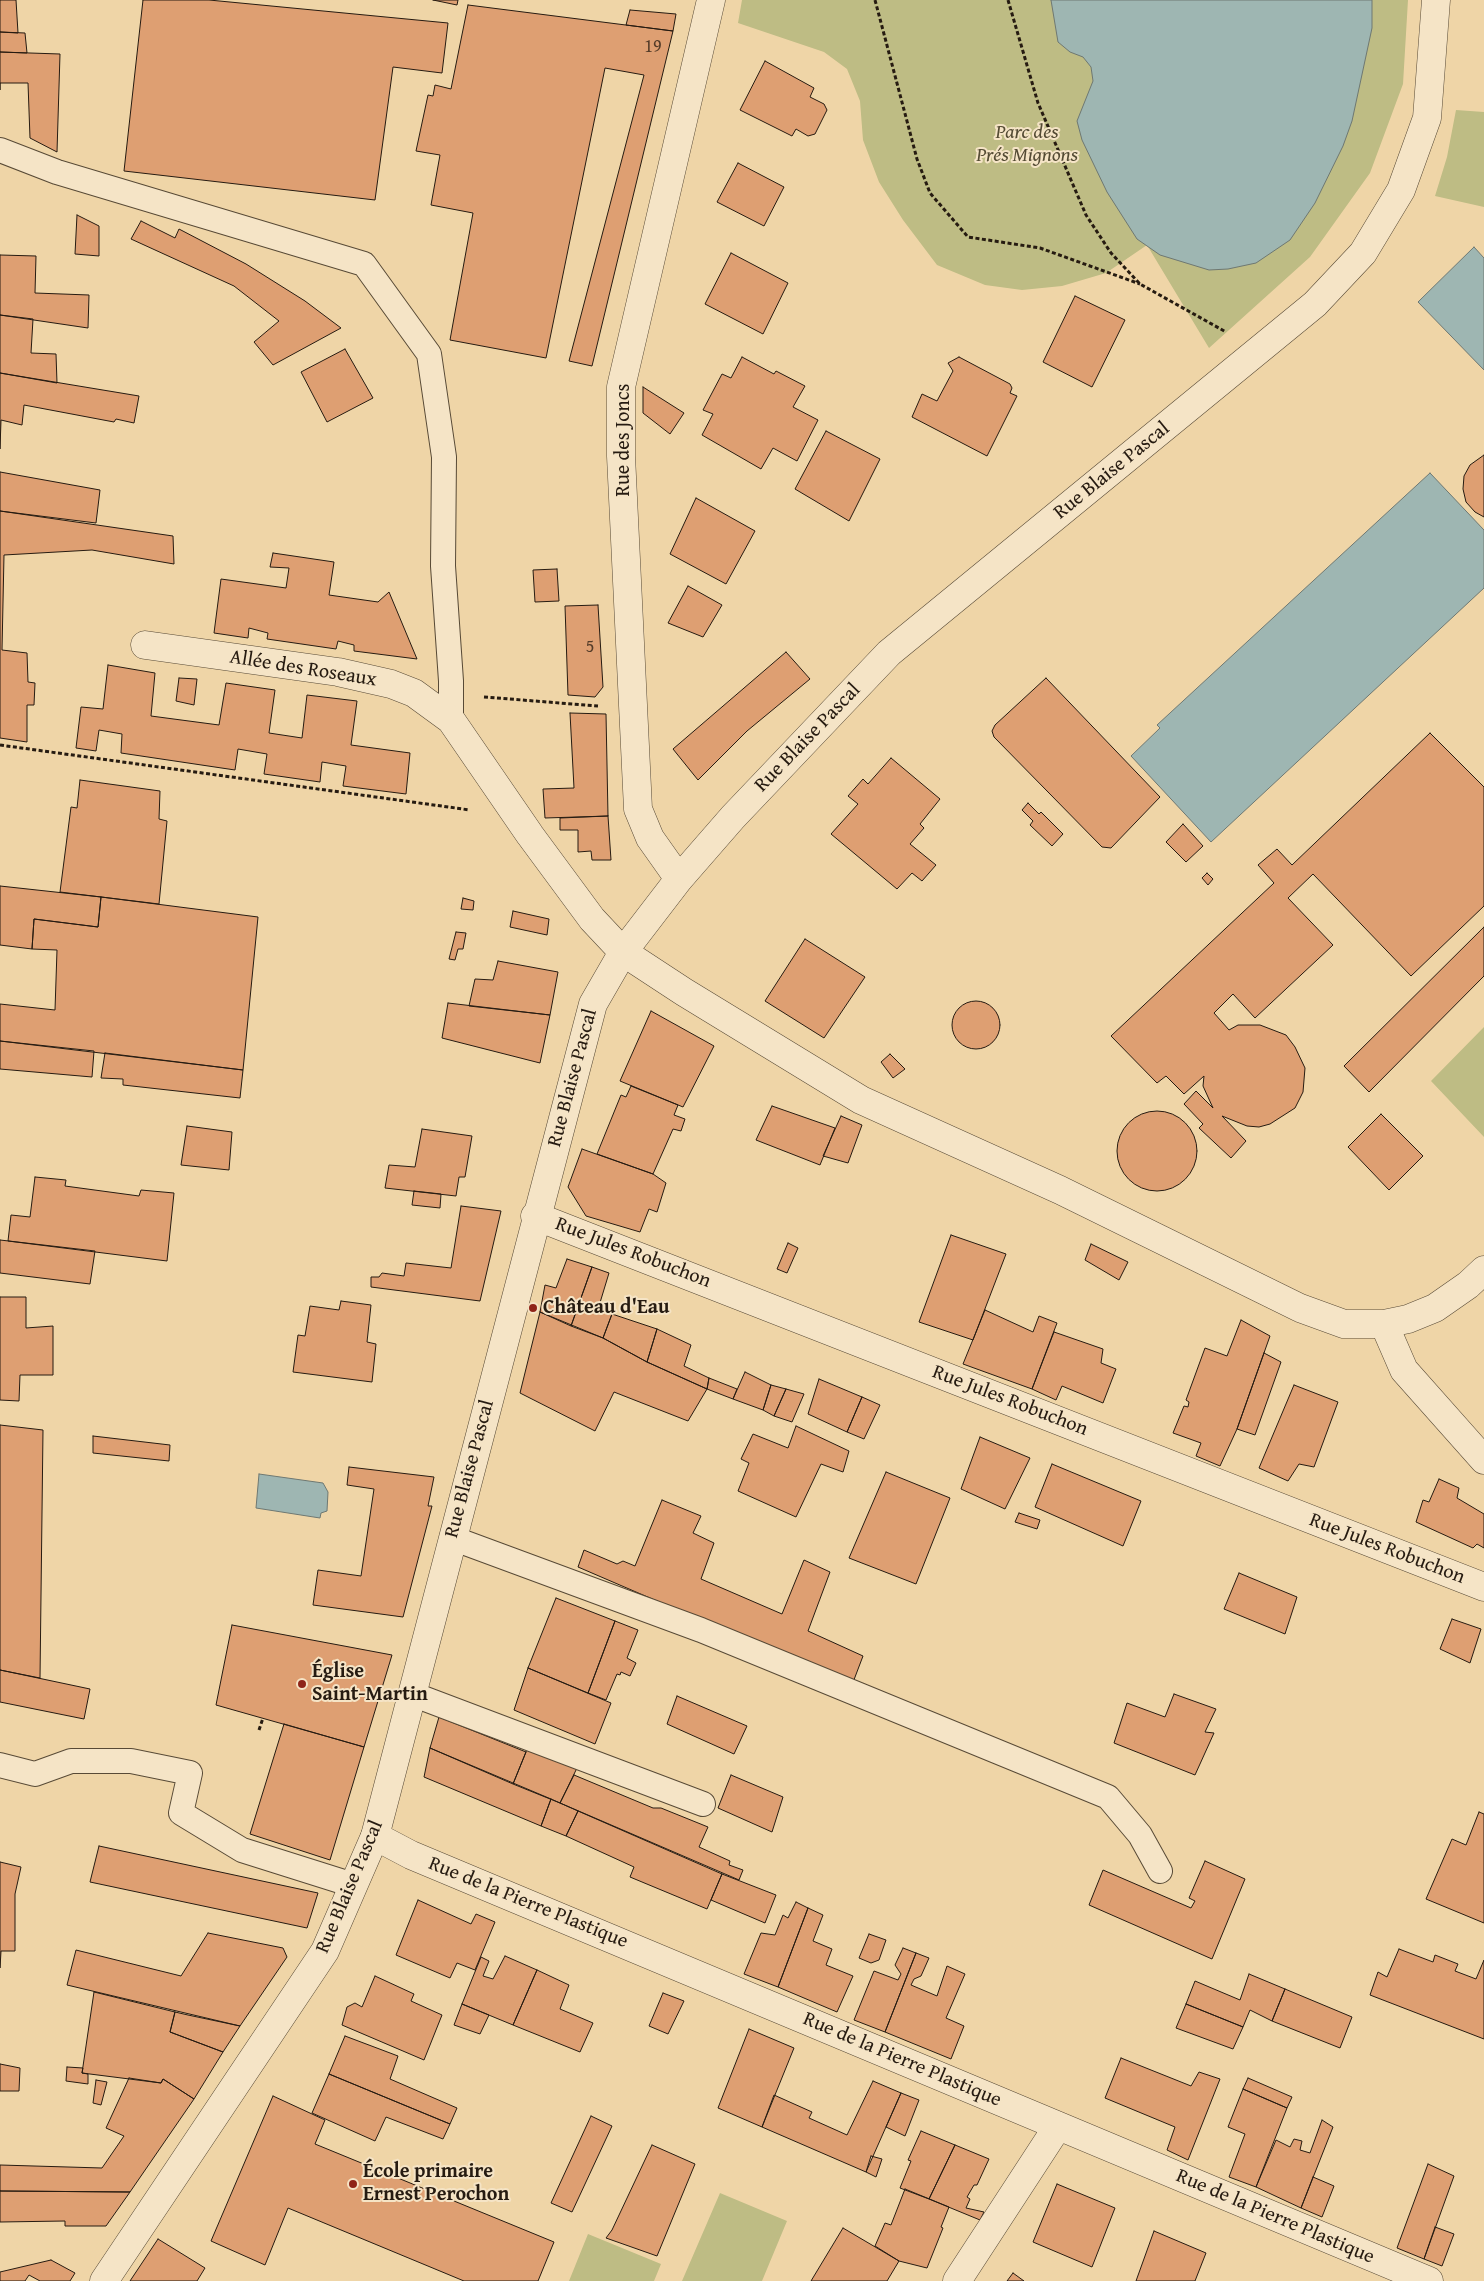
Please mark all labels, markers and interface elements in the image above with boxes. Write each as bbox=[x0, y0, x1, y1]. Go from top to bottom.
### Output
house number: 19 bbox=[644, 36, 662, 58]
park label: Parc des Prés Mignons bbox=[976, 121, 1078, 168]
street label: Rue des Joncs bbox=[612, 383, 636, 497]
street label: Rue Blaise Pascal bbox=[1049, 417, 1175, 525]
house number: 5 bbox=[586, 636, 594, 658]
street label: Allée des Roseaux bbox=[228, 646, 378, 692]
street label: Rue Blaise Pascal bbox=[750, 679, 866, 797]
street label: Rue Blaise Pascal bbox=[543, 1006, 603, 1150]
street label: Rue Jules Robuchon bbox=[552, 1212, 714, 1294]
place label: Château d'Eau bbox=[543, 1296, 669, 1320]
marker: Château d'Eau bbox=[527, 1302, 539, 1314]
street label: Rue Jules Robuchon bbox=[929, 1360, 1091, 1442]
street label: Rue Blaise Pascal bbox=[440, 1397, 500, 1541]
street label: Rue Jules Robuchon bbox=[1306, 1508, 1468, 1590]
place label: Église Saint-Martin bbox=[312, 1660, 428, 1707]
marker: Église Saint-Martin bbox=[296, 1678, 308, 1690]
street label: Rue Blaise Pascal bbox=[311, 1817, 389, 1957]
street label: Rue de la Pierre Plastique bbox=[425, 1852, 631, 1954]
street label: Rue de la Pierre Plastique bbox=[799, 2007, 1005, 2113]
place label: École primaire Ernest Perochon bbox=[363, 2160, 509, 2207]
street label: Rue de la Pierre Plastique bbox=[1172, 2164, 1378, 2270]
marker: École primaire Ernest Perochon bbox=[347, 2178, 359, 2190]

